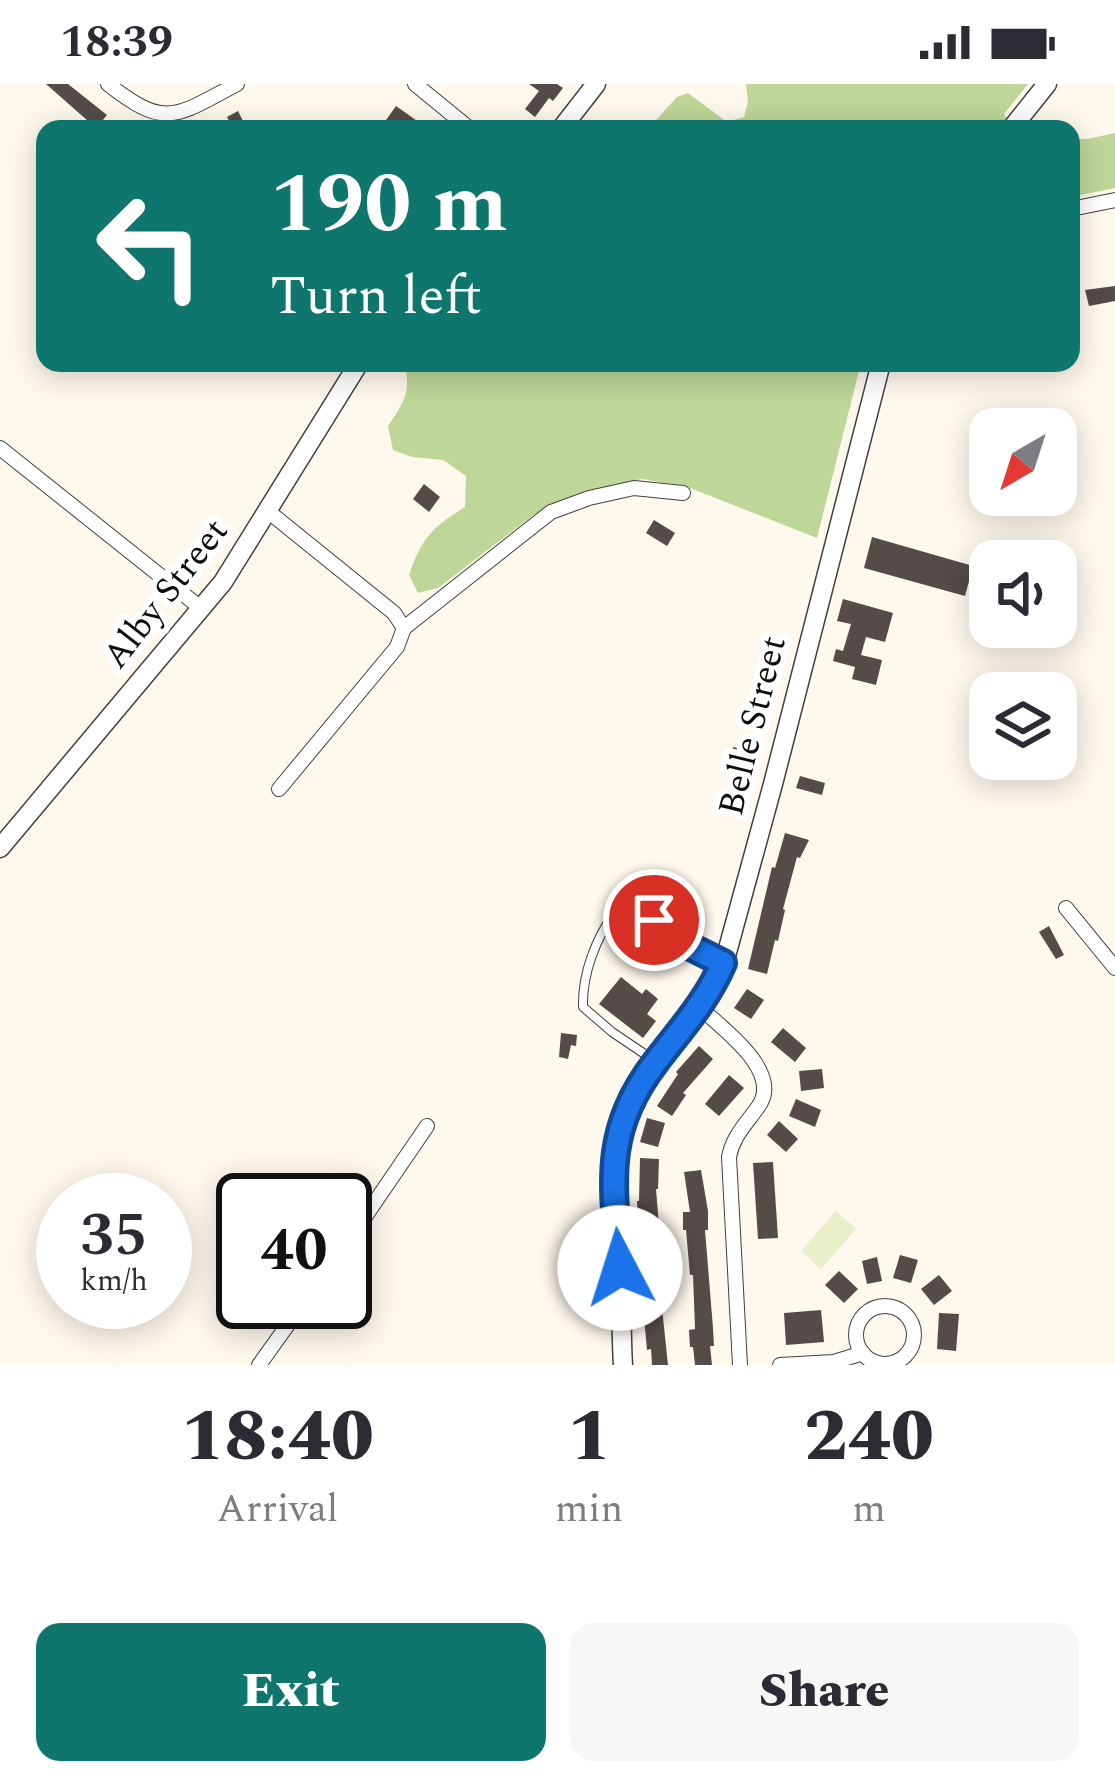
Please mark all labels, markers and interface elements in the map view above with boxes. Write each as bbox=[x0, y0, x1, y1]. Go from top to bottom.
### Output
text: 18:39 bbox=[60, 8, 173, 77]
text: 190 m bbox=[270, 141, 508, 269]
icon: left bbox=[72, 168, 228, 324]
text: Turn left bbox=[270, 256, 482, 338]
north arrow bbox=[969, 408, 1077, 516]
map controls bbox=[969, 408, 1077, 780]
street label: Alby Street bbox=[89, 507, 243, 681]
button: sound bbox=[969, 540, 1077, 648]
street label: Belle Street bbox=[704, 630, 802, 822]
button: layers bbox=[969, 672, 1077, 780]
pin bbox=[603, 869, 705, 971]
icon: arrive bbox=[621, 887, 687, 953]
speed limit sign: 40 bbox=[216, 1173, 372, 1329]
text: 35 bbox=[80, 1190, 148, 1282]
position arrow bbox=[557, 1205, 683, 1331]
text: km/h bbox=[80, 1258, 148, 1304]
text: 18:40 bbox=[181, 1383, 374, 1492]
text: 1 bbox=[568, 1383, 611, 1492]
text: 240 bbox=[804, 1383, 934, 1492]
text: Arrival bbox=[217, 1480, 338, 1539]
text: min bbox=[555, 1480, 623, 1539]
text: m bbox=[852, 1480, 886, 1539]
button: Exit bbox=[36, 1623, 546, 1761]
button: Share bbox=[570, 1623, 1079, 1761]

